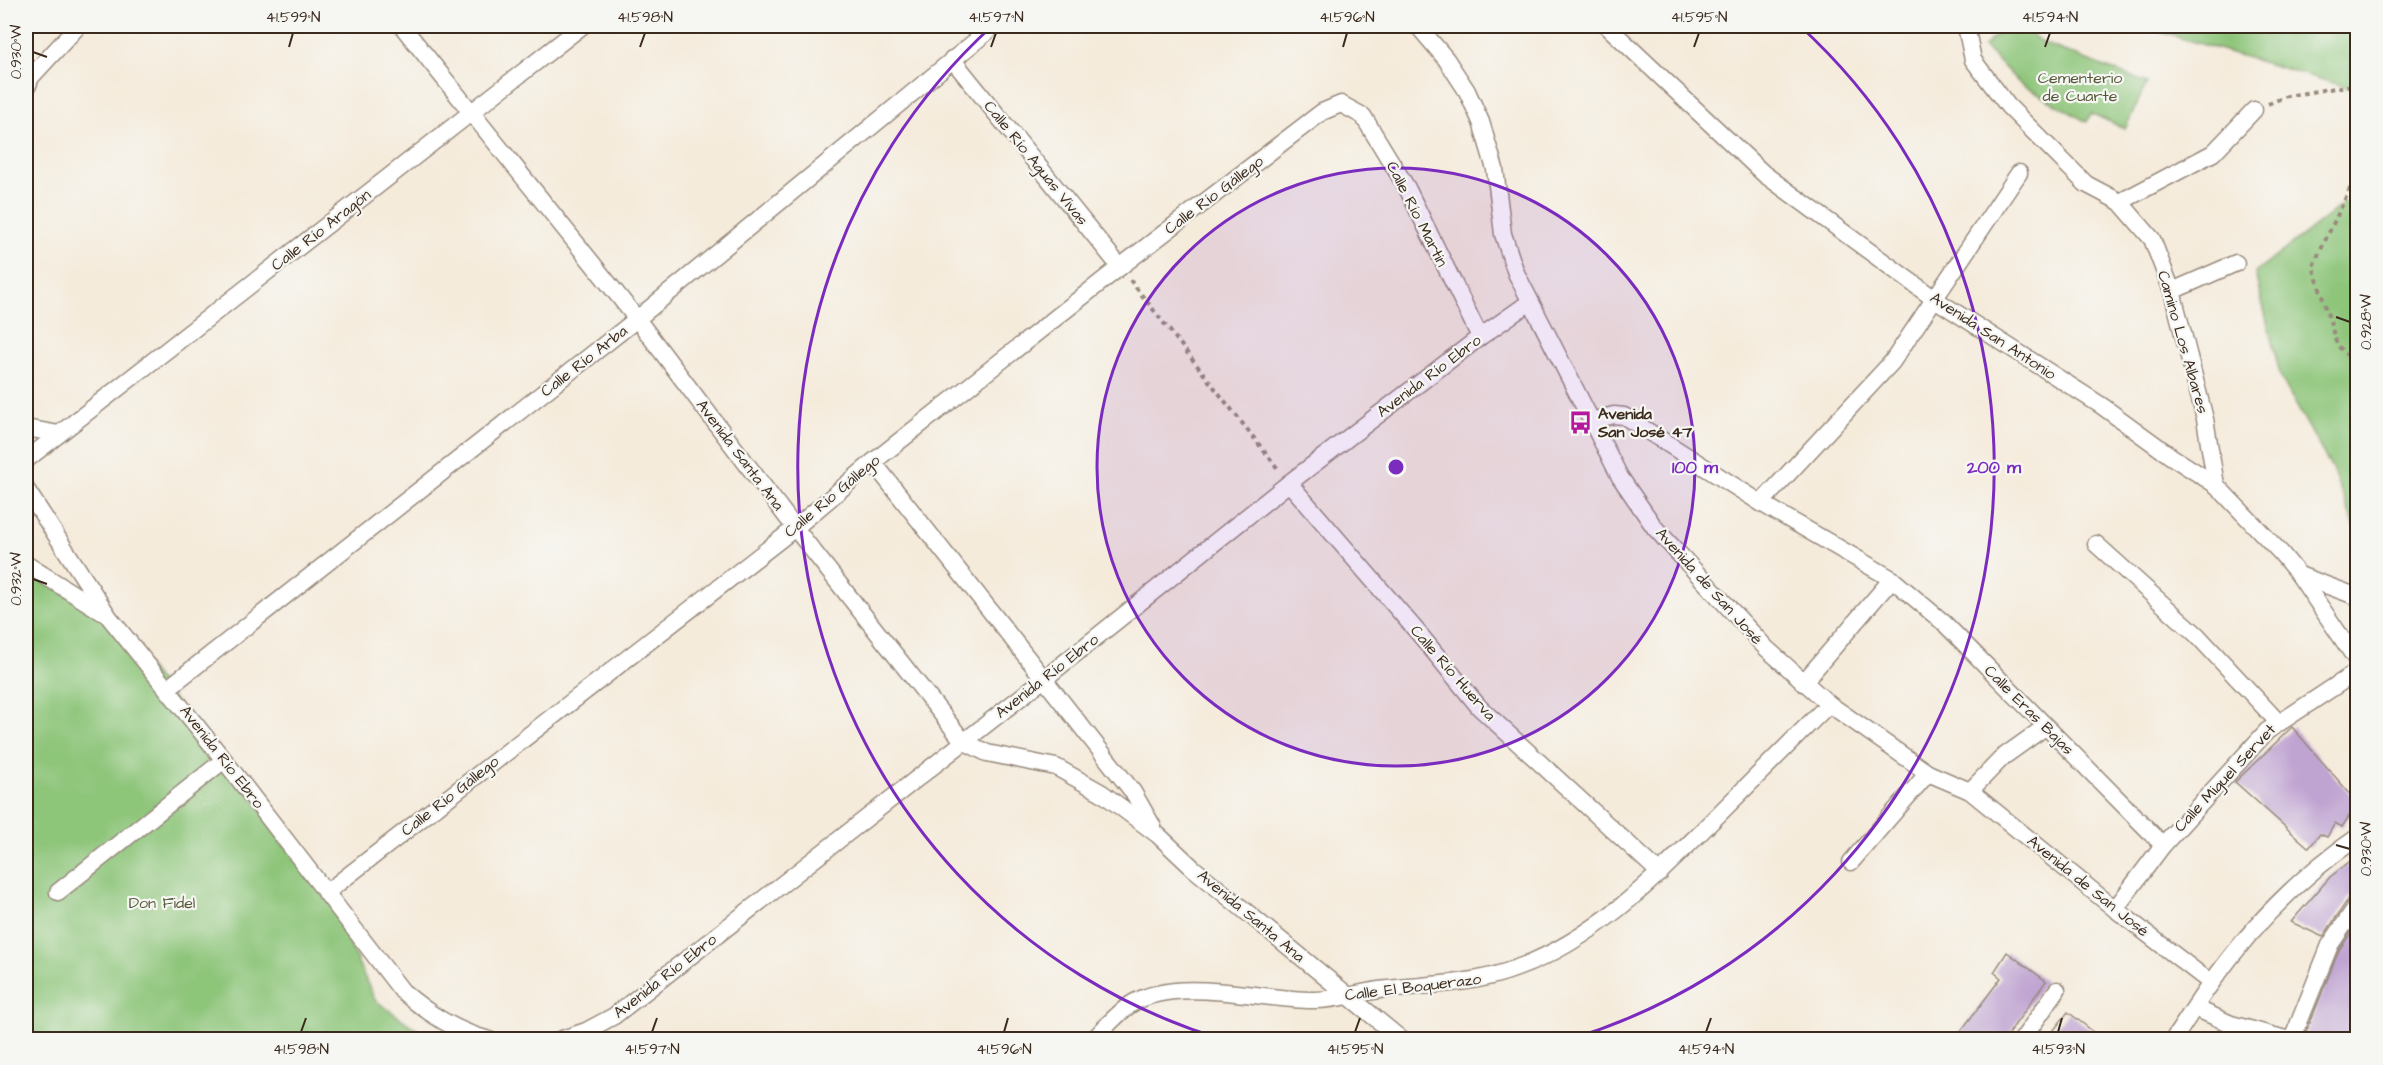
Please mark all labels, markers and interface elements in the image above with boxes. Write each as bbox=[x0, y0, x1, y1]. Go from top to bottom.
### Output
text: 41.599°N bbox=[266, 7, 320, 28]
text: 41.598°N bbox=[617, 7, 673, 28]
text: 41.597°N bbox=[968, 7, 1024, 28]
text: 41.596°N bbox=[1319, 7, 1375, 28]
text: 41.595°N bbox=[1671, 7, 1727, 28]
text: 41.594°N bbox=[2022, 7, 2078, 28]
text: 0.930°W bbox=[6, 25, 27, 79]
park label: Cementerio de Cuarte bbox=[2038, 67, 2122, 107]
street label: Calle Río Aguas Vivas bbox=[978, 96, 1093, 231]
street label: Calle Río Gállego bbox=[1160, 150, 1269, 240]
street label: Calle Río Martín bbox=[1381, 157, 1453, 271]
street label: Calle Río Aragón bbox=[266, 184, 376, 277]
street label: Camino Los Albares bbox=[2152, 268, 2214, 416]
street label: Avenida San Antonio bbox=[1926, 287, 2060, 385]
text: 0.928°W bbox=[2356, 294, 2377, 350]
street label: Calle Río Arba bbox=[536, 320, 632, 402]
street label: Avenida Río Ebro bbox=[1372, 329, 1486, 423]
street label: Avenida Santa Ana bbox=[691, 395, 789, 515]
place label: Avenida San José 47 bbox=[1597, 403, 1692, 443]
bus stop icon: Avenida San José 47 bbox=[1567, 410, 1593, 436]
street label: Calle Río Gállego bbox=[779, 449, 885, 543]
text: 100 m bbox=[1672, 455, 1719, 480]
text: 200 m bbox=[1966, 455, 2022, 480]
centre of rings bbox=[1386, 457, 1406, 477]
street label: Avenida de San José bbox=[1650, 523, 1768, 650]
text: 0.932°W bbox=[6, 552, 27, 606]
street label: Calle Río Huerva bbox=[1405, 620, 1501, 726]
street label: Avenida Río Ebro bbox=[991, 629, 1103, 723]
street label: Calle Eras Bajas bbox=[1979, 660, 2079, 760]
street label: Avenida Río Ebro bbox=[175, 701, 269, 813]
street label: Calle Miguel Servet bbox=[2169, 719, 2282, 838]
street label: Calle Río Gállego bbox=[396, 751, 504, 842]
text: 0.930°W bbox=[2356, 822, 2377, 876]
street label: Avenida de San José bbox=[2023, 830, 2154, 942]
street label: Avenida Santa Ana bbox=[1193, 864, 1309, 968]
park label: Don Fidel bbox=[129, 892, 195, 914]
street label: Avenida Río Ebro bbox=[609, 929, 721, 1023]
street label: Calle El Boquerazo bbox=[1344, 968, 1482, 1006]
text: 41.598°N bbox=[273, 1039, 329, 1060]
text: 41.597°N bbox=[624, 1039, 680, 1060]
text: 41.596°N bbox=[976, 1039, 1032, 1060]
text: 41.595°N bbox=[1327, 1039, 1383, 1060]
text: 41.594°N bbox=[1678, 1039, 1734, 1060]
text: 41.593°N bbox=[2031, 1039, 2085, 1060]

